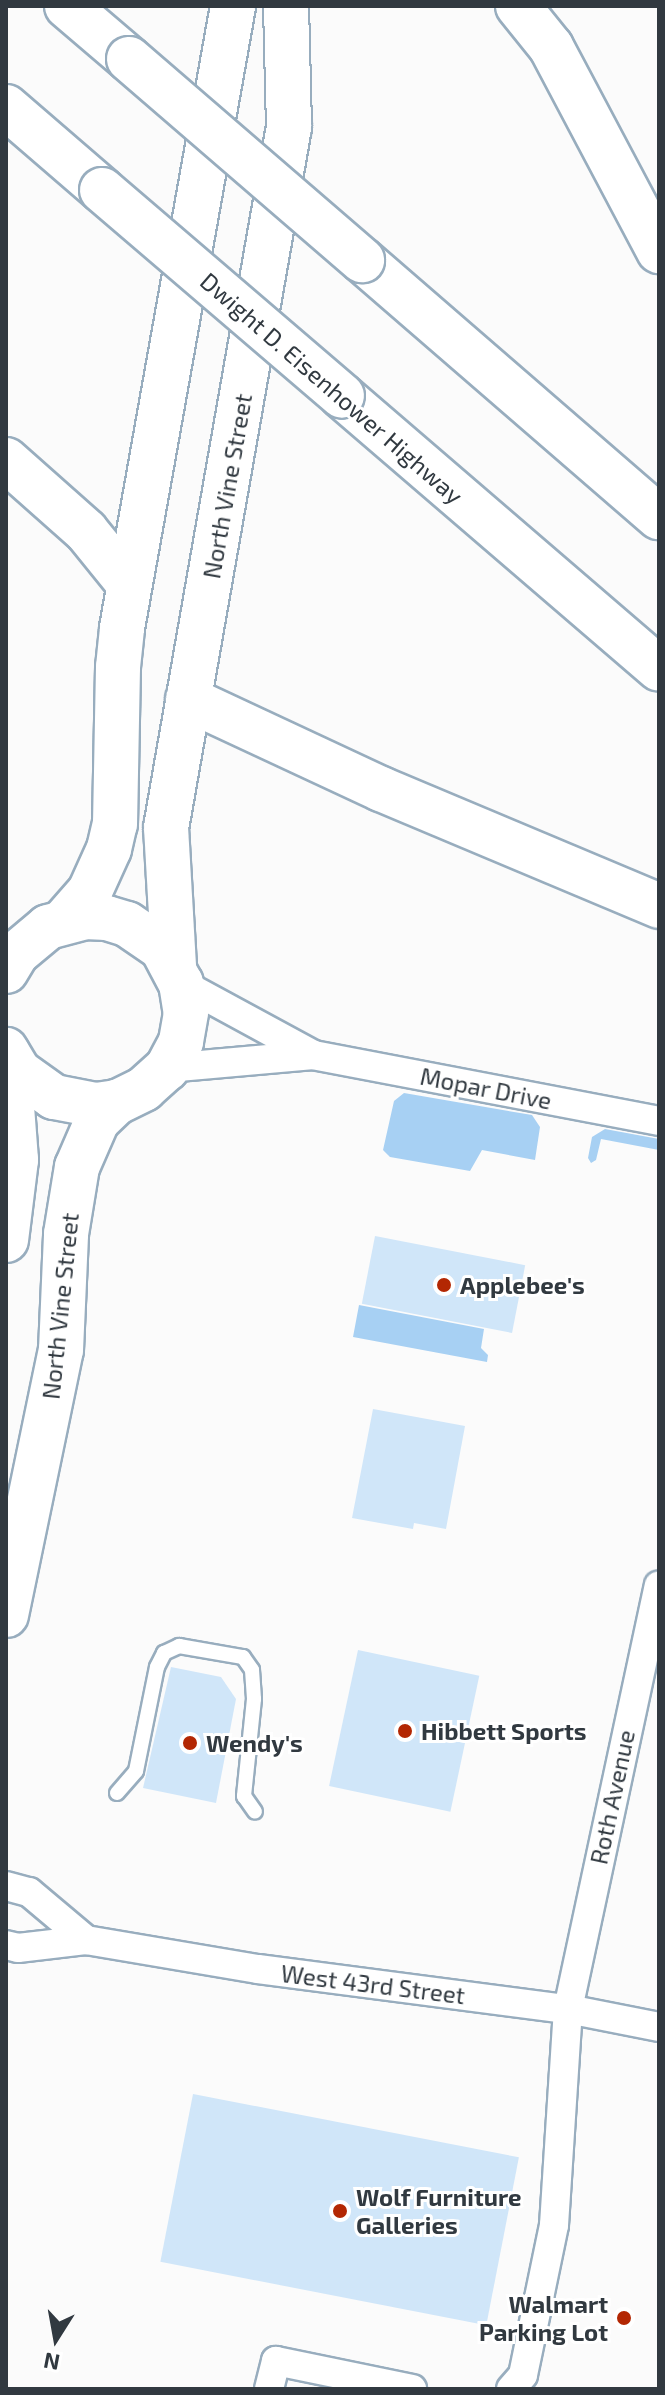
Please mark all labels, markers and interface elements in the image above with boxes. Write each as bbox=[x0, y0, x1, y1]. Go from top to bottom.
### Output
street label: Dwight D. Eisenhower Highway bbox=[195, 266, 469, 510]
street label: North Vine Street bbox=[196, 391, 258, 581]
street label: Mopar Drive bbox=[418, 1061, 554, 1115]
street label: North Vine Street bbox=[36, 1211, 84, 1401]
place label: Applebee's bbox=[460, 1271, 585, 1299]
marker: Applebee's bbox=[435, 1276, 453, 1294]
place label: Hibbett Sports bbox=[421, 1717, 587, 1745]
marker: Hibbett Sports bbox=[396, 1722, 414, 1740]
street label: Roth Avenue bbox=[584, 1727, 640, 1867]
place label: Wendy's bbox=[206, 1729, 303, 1757]
marker: Wendy's bbox=[181, 1734, 199, 1752]
street label: West 43rd Street bbox=[279, 1958, 467, 2010]
place label: Wolf Furniture Galleries bbox=[356, 2183, 522, 2239]
marker: Wolf Furniture Galleries bbox=[331, 2202, 349, 2220]
place label: Walmart Parking Lot bbox=[479, 2290, 608, 2346]
north arrow bbox=[16, 2299, 96, 2379]
marker: Walmart Parking Lot bbox=[615, 2309, 633, 2327]
text: N bbox=[41, 2348, 62, 2377]

